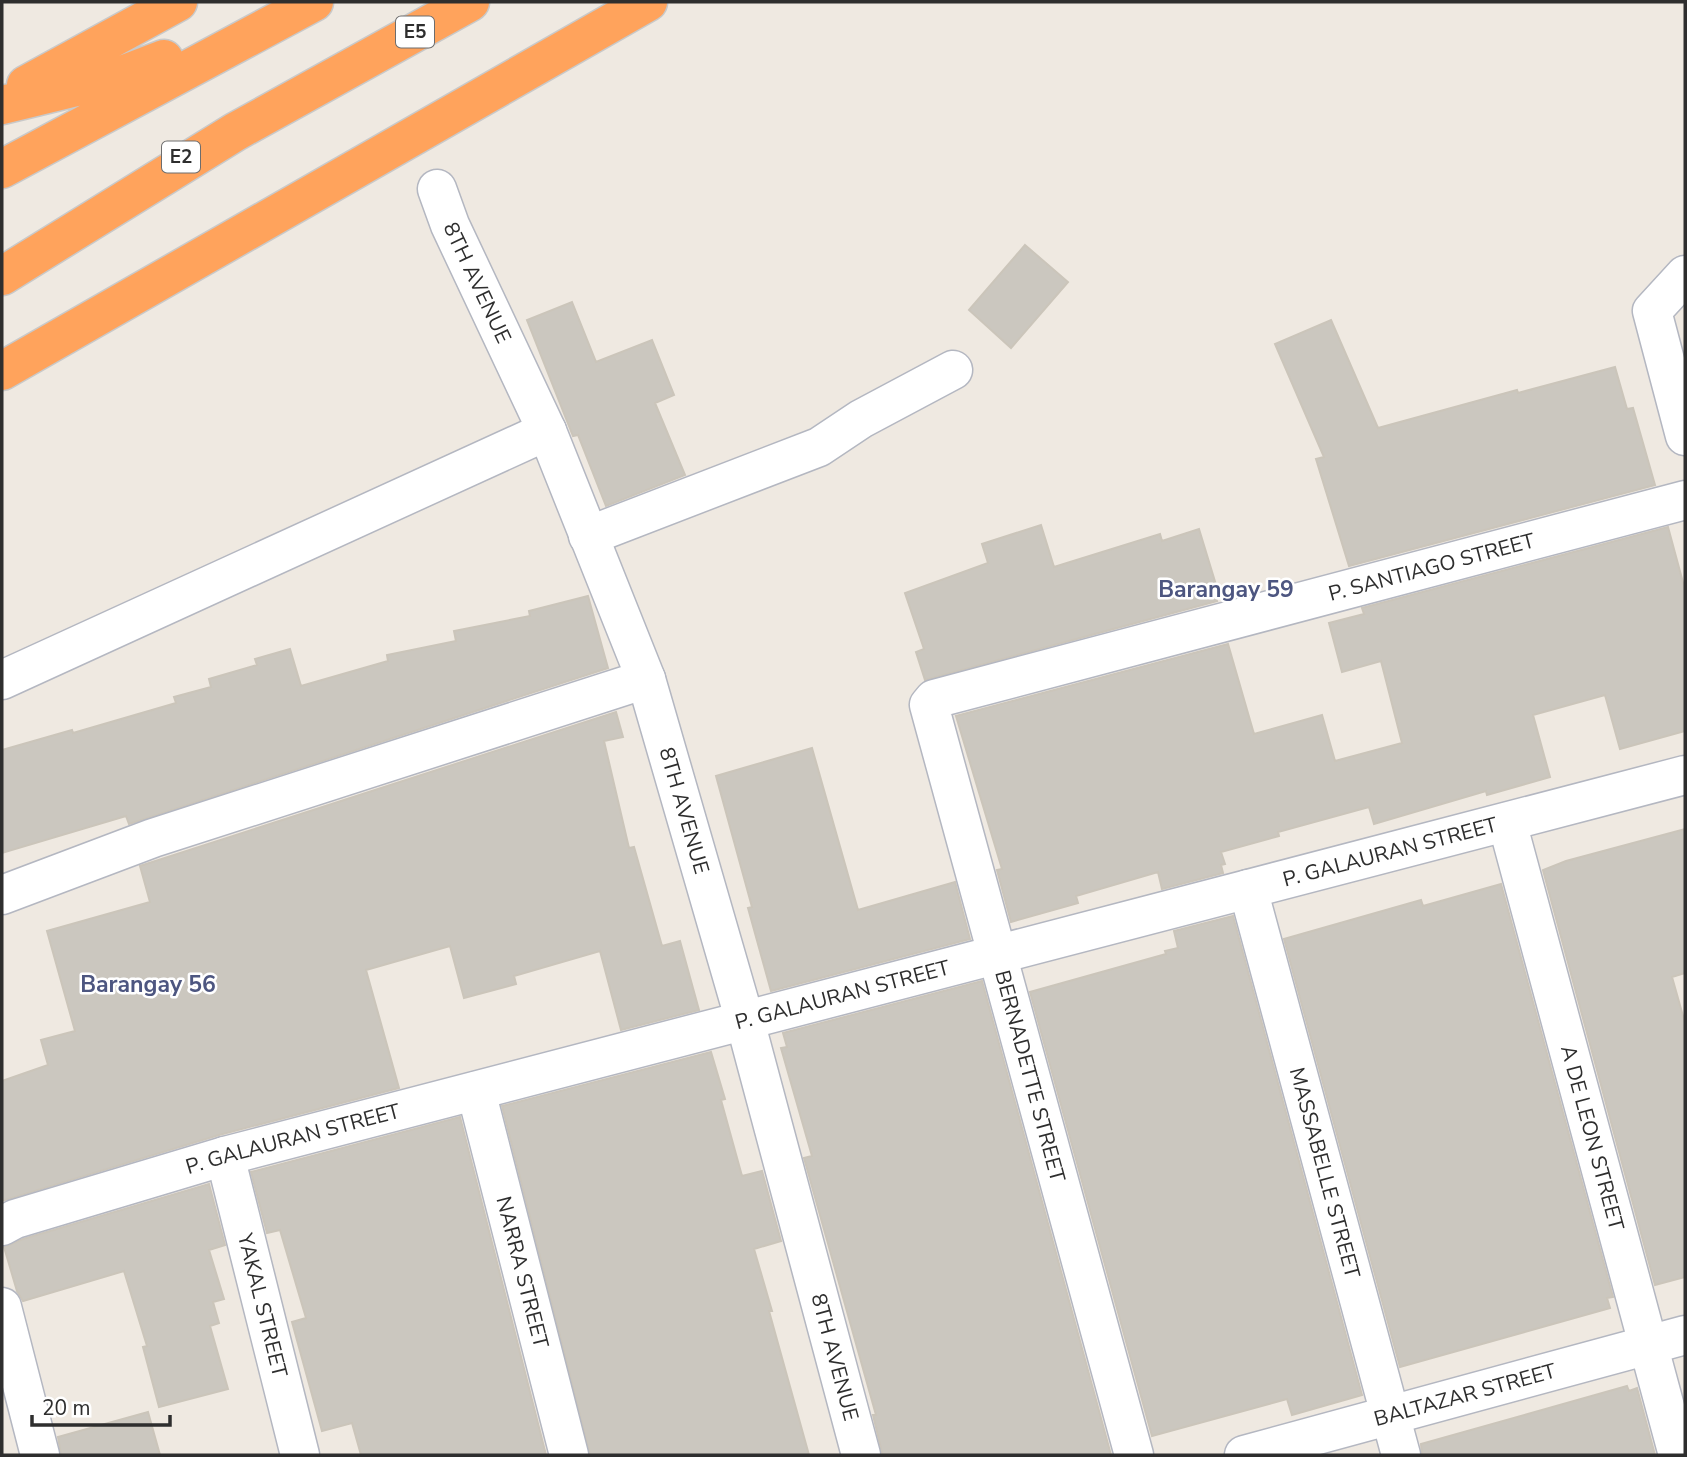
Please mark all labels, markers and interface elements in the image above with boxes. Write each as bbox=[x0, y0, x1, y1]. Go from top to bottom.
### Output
road number: E5 bbox=[396, 16, 434, 48]
road number: E2 bbox=[162, 141, 200, 172]
street label: 8TH AVENUE bbox=[437, 218, 518, 348]
street label: P. SANTIAGO STREET bbox=[1325, 526, 1538, 608]
district label: Barangay 59 bbox=[1158, 574, 1294, 605]
street label: 8TH AVENUE bbox=[652, 744, 716, 877]
street label: P. GALAURAN STREET bbox=[1280, 810, 1501, 893]
street label: P. GALAURAN STREET bbox=[732, 953, 953, 1036]
street label: BERNADETTE STREET bbox=[988, 967, 1072, 1185]
district label: Barangay 56 bbox=[80, 969, 216, 1000]
street label: A DE LEON STREET bbox=[1554, 1042, 1631, 1234]
street label: MASSABELLE STREET bbox=[1283, 1064, 1367, 1282]
street label: P. GALAURAN STREET bbox=[182, 1097, 403, 1181]
street label: NARRA STREET bbox=[489, 1193, 555, 1351]
street label: YAKAL STREET bbox=[231, 1230, 294, 1381]
street label: 8TH AVENUE bbox=[804, 1290, 865, 1424]
street label: BALTAZAR STREET bbox=[1371, 1357, 1559, 1433]
scale bar bbox=[32, 1384, 170, 1428]
text: 20 m bbox=[42, 1394, 91, 1422]

